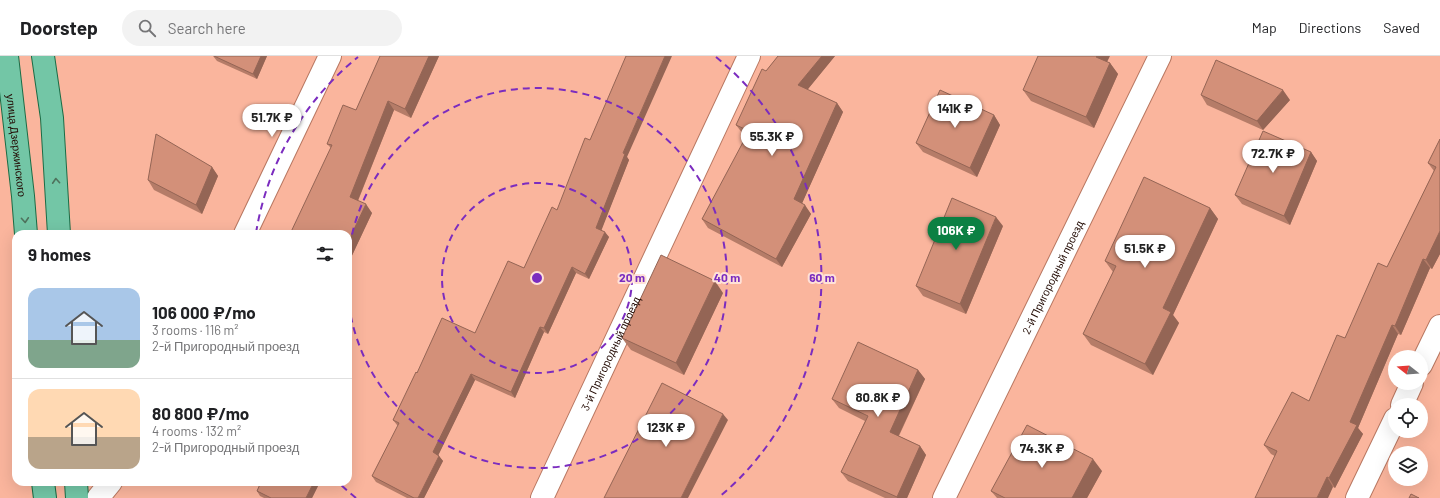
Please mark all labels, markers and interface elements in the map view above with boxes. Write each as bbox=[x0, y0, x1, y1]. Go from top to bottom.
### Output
search box bbox=[122, 10, 402, 46]
text: Doorstep bbox=[20, 16, 98, 39]
icon: search bbox=[136, 17, 158, 39]
text: Search here bbox=[168, 19, 246, 37]
text: Map bbox=[1252, 19, 1277, 36]
text: Directions bbox=[1299, 19, 1361, 36]
text: Saved bbox=[1383, 19, 1420, 36]
street label: улица Дзержинского bbox=[5, 93, 30, 198]
pin: 141K ₽ bbox=[922, 95, 988, 129]
text: 141K ₽ bbox=[937, 100, 973, 116]
pin: 51.7K ₽ bbox=[235, 104, 309, 138]
text: 51.7K ₽ bbox=[251, 109, 293, 125]
pin: 55.3K ₽ bbox=[735, 123, 809, 157]
text: 55.3K ₽ bbox=[750, 128, 794, 144]
pin: 72.7K ₽ bbox=[1236, 140, 1310, 174]
text: 72.7K ₽ bbox=[1251, 145, 1295, 161]
one-way arrow bbox=[51, 178, 60, 184]
one-way arrow bbox=[21, 217, 30, 223]
pin: 106K ₽ bbox=[923, 217, 989, 251]
street label: 2-й Пригородный проезд bbox=[1019, 218, 1086, 336]
text: 106K ₽ bbox=[937, 222, 975, 238]
pin: 51.5K ₽ bbox=[1108, 235, 1182, 269]
text: 51.5K ₽ bbox=[1124, 240, 1166, 256]
icon: filters bbox=[314, 243, 336, 265]
text: 9 homes bbox=[28, 244, 91, 264]
text: 20 m bbox=[619, 270, 645, 284]
text: 40 m bbox=[714, 270, 740, 284]
text: 60 m bbox=[809, 270, 835, 284]
centre of rings bbox=[530, 271, 544, 285]
street label: 3-й Пригородный проезд bbox=[578, 293, 642, 412]
text: 106 000 ₽/mo bbox=[152, 302, 256, 322]
icon: home bbox=[60, 304, 108, 352]
text: 3 rooms · 116 m² bbox=[152, 322, 239, 338]
text: 2-й Пригородный проезд bbox=[152, 338, 299, 354]
north arrow bbox=[1388, 350, 1428, 390]
map controls bbox=[1388, 350, 1428, 486]
pin: 80.8K ₽ bbox=[841, 384, 915, 418]
text: 80.8K ₽ bbox=[856, 389, 900, 405]
button: locate bbox=[1388, 398, 1428, 438]
text: 80 800 ₽/mo bbox=[152, 403, 249, 423]
icon: home bbox=[60, 405, 108, 453]
pin: 123K ₽ bbox=[633, 414, 699, 448]
text: 123K ₽ bbox=[647, 419, 685, 435]
text: 4 rooms · 132 m² bbox=[152, 423, 241, 439]
pin: 74.3K ₽ bbox=[1005, 435, 1079, 469]
text: 2-й Пригородный проезд bbox=[152, 439, 299, 455]
text: 74.3K ₽ bbox=[1020, 440, 1064, 456]
button: layers bbox=[1388, 446, 1428, 486]

